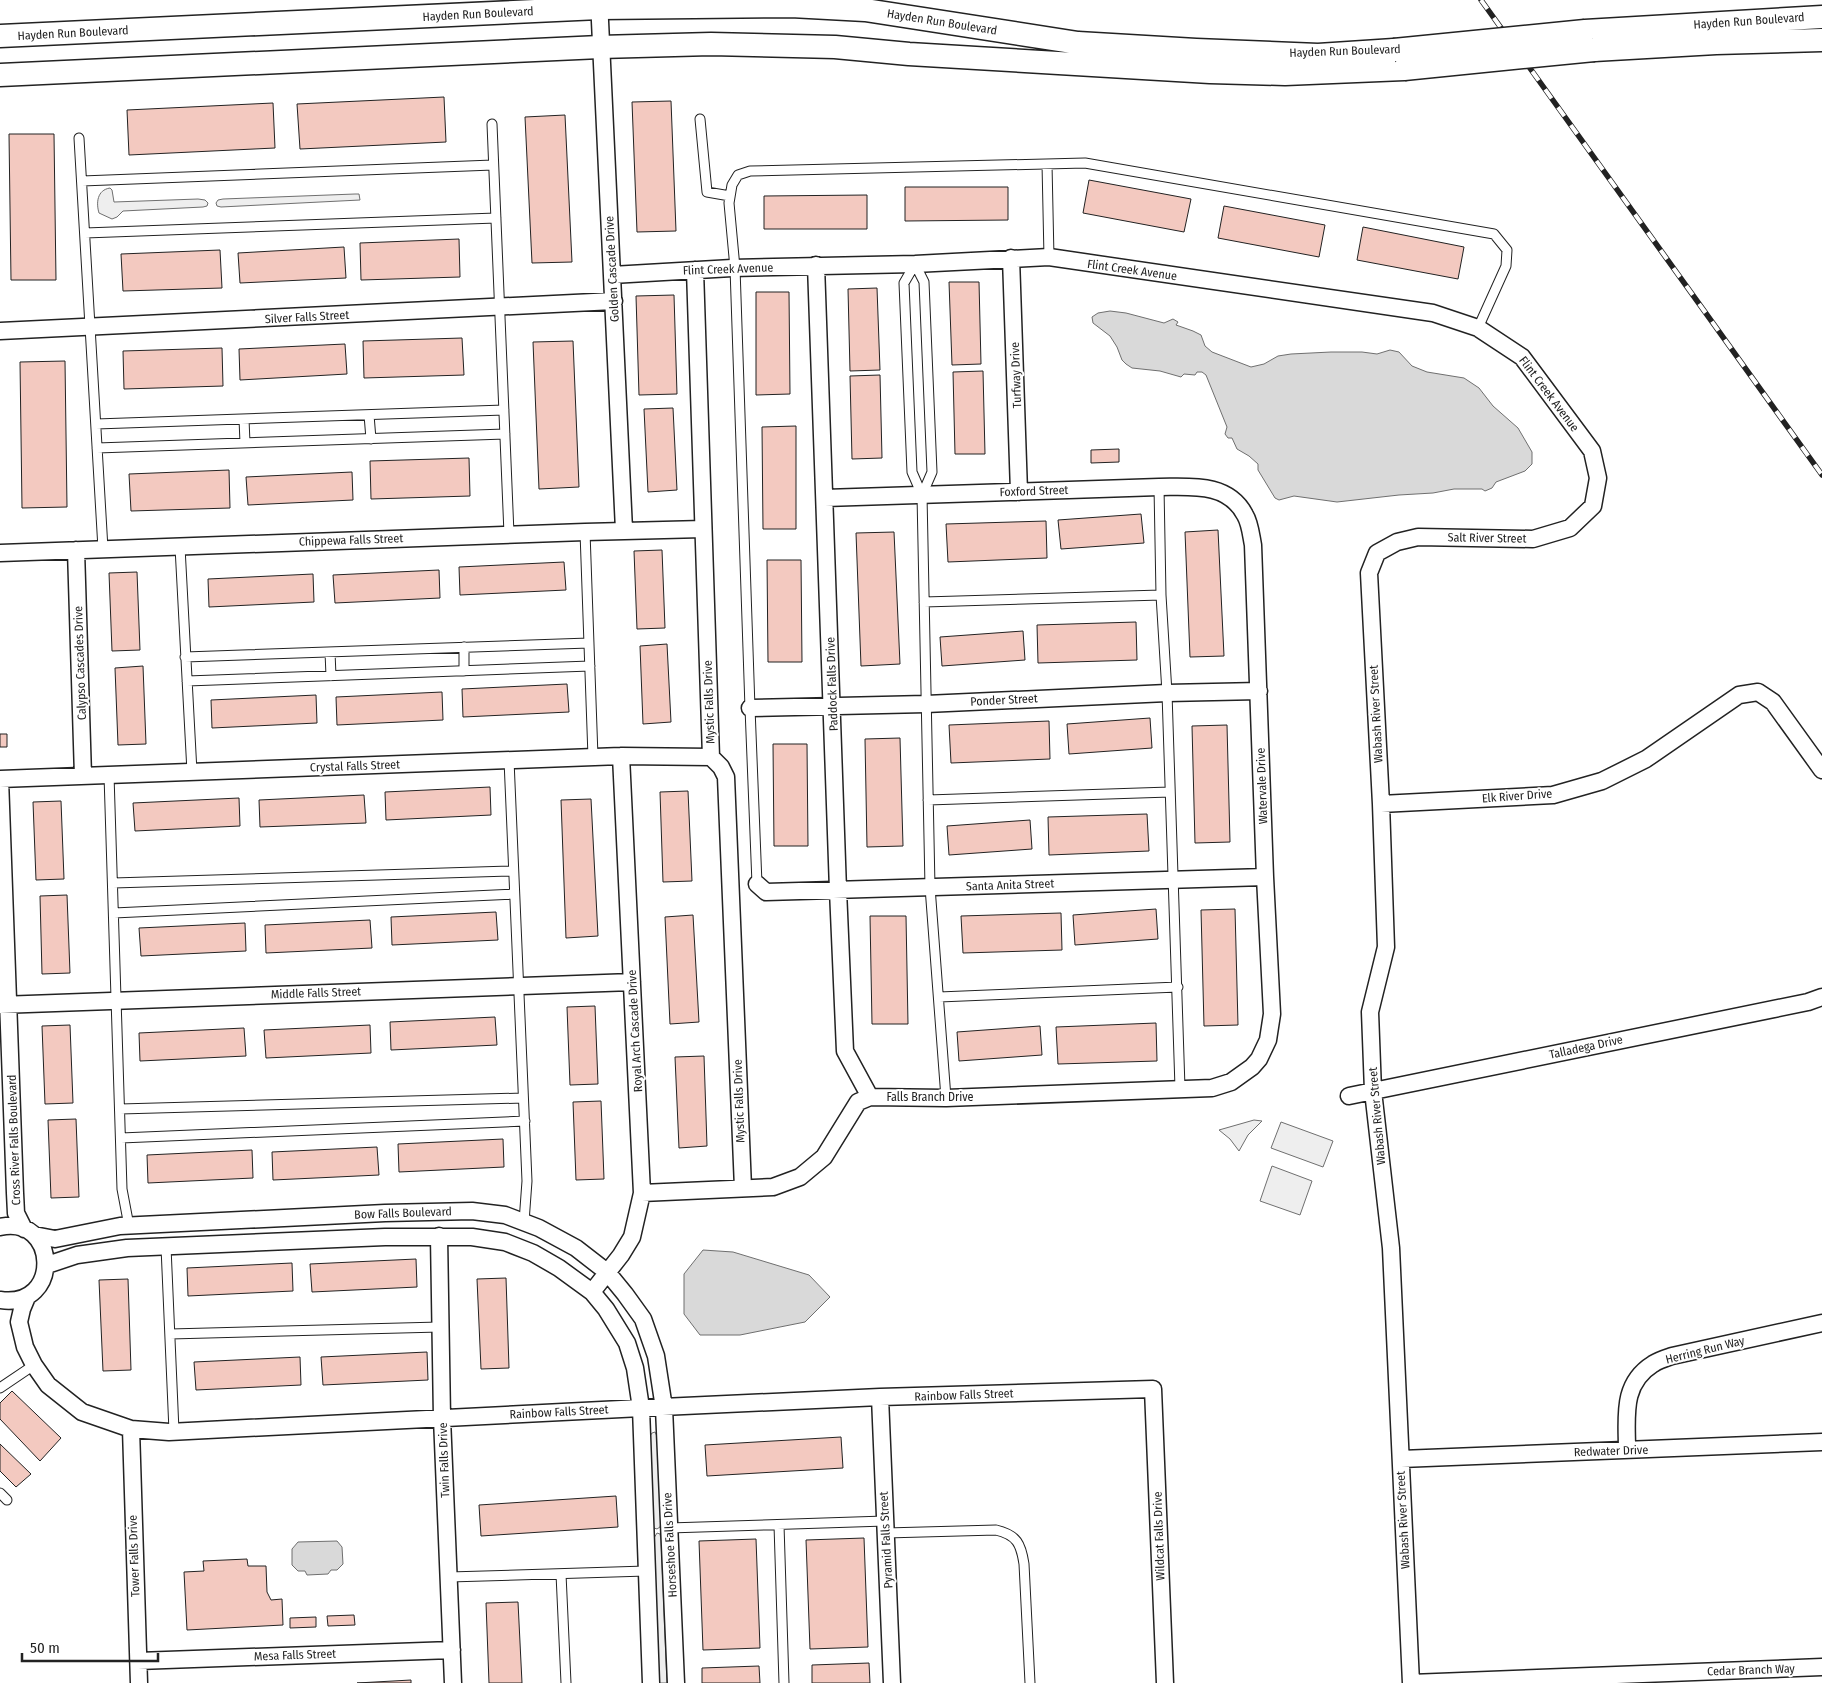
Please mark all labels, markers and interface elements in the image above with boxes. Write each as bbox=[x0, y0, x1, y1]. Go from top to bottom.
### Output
street label: Hayden Run Boulevard bbox=[422, 4, 534, 24]
street label: Hayden Run Boulevard bbox=[886, 6, 998, 38]
street label: Hayden Run Boulevard bbox=[1693, 10, 1805, 32]
street label: Hayden Run Boulevard bbox=[17, 23, 129, 43]
street label: Hayden Run Boulevard bbox=[1289, 42, 1401, 60]
street label: Golden Cascade Drive bbox=[602, 216, 622, 322]
street label: Flint Creek Avenue bbox=[1086, 257, 1178, 283]
street label: Flint Creek Avenue bbox=[683, 260, 774, 278]
street label: Silver Falls Street bbox=[265, 308, 350, 326]
street label: Turfway Drive bbox=[1008, 342, 1024, 408]
street label: Flint Creek Avenue bbox=[1516, 354, 1582, 434]
street label: Foxford Street bbox=[999, 483, 1069, 499]
street label: Salt River Street bbox=[1447, 530, 1527, 546]
street label: Chippewa Falls Street bbox=[299, 531, 404, 549]
street label: Calypso Cascades Drive bbox=[71, 606, 89, 720]
street label: Paddock Falls Drive bbox=[823, 637, 841, 731]
street label: Mystic Falls Drive bbox=[701, 660, 717, 744]
street label: Wabash River Street bbox=[1366, 665, 1386, 763]
street label: Ponder Street bbox=[970, 691, 1038, 709]
street label: Watervale Drive bbox=[1254, 747, 1270, 825]
street label: Crystal Falls Street bbox=[310, 757, 400, 775]
street label: Elk River Drive bbox=[1481, 787, 1553, 805]
street label: Santa Anita Street bbox=[966, 876, 1054, 894]
street label: Royal Arch Cascade Drive bbox=[625, 969, 645, 1092]
street label: Middle Falls Street bbox=[271, 984, 361, 1002]
street label: Talladega Drive bbox=[1548, 1032, 1624, 1062]
street label: Mystic Falls Drive bbox=[731, 1059, 747, 1143]
street label: Wabash River Street bbox=[1366, 1066, 1388, 1166]
street label: Cross River Falls Boulevard bbox=[5, 1074, 23, 1206]
street label: Falls Branch Drive bbox=[887, 1090, 973, 1104]
street label: Bow Falls Boulevard bbox=[354, 1204, 452, 1222]
street label: Herring Run Way bbox=[1664, 1333, 1747, 1367]
street label: Rainbow Falls Street bbox=[914, 1386, 1014, 1404]
street label: Rainbow Falls Street bbox=[509, 1402, 609, 1422]
street label: Twin Falls Drive bbox=[436, 1422, 452, 1498]
street label: Redwater Drive bbox=[1574, 1443, 1648, 1459]
street label: Wabash River Street bbox=[1393, 1471, 1413, 1569]
street label: Pyramid Falls Street bbox=[876, 1491, 896, 1589]
street label: Wildcat Falls Drive bbox=[1150, 1491, 1168, 1581]
street label: Horseshoe Falls Drive bbox=[660, 1492, 680, 1598]
street label: Tower Falls Drive bbox=[126, 1515, 142, 1597]
scale bar bbox=[22, 1630, 159, 1662]
text: 50 m bbox=[30, 1639, 60, 1657]
street label: Mesa Falls Street bbox=[254, 1647, 336, 1663]
street label: Cedar Branch Way bbox=[1707, 1661, 1796, 1679]

